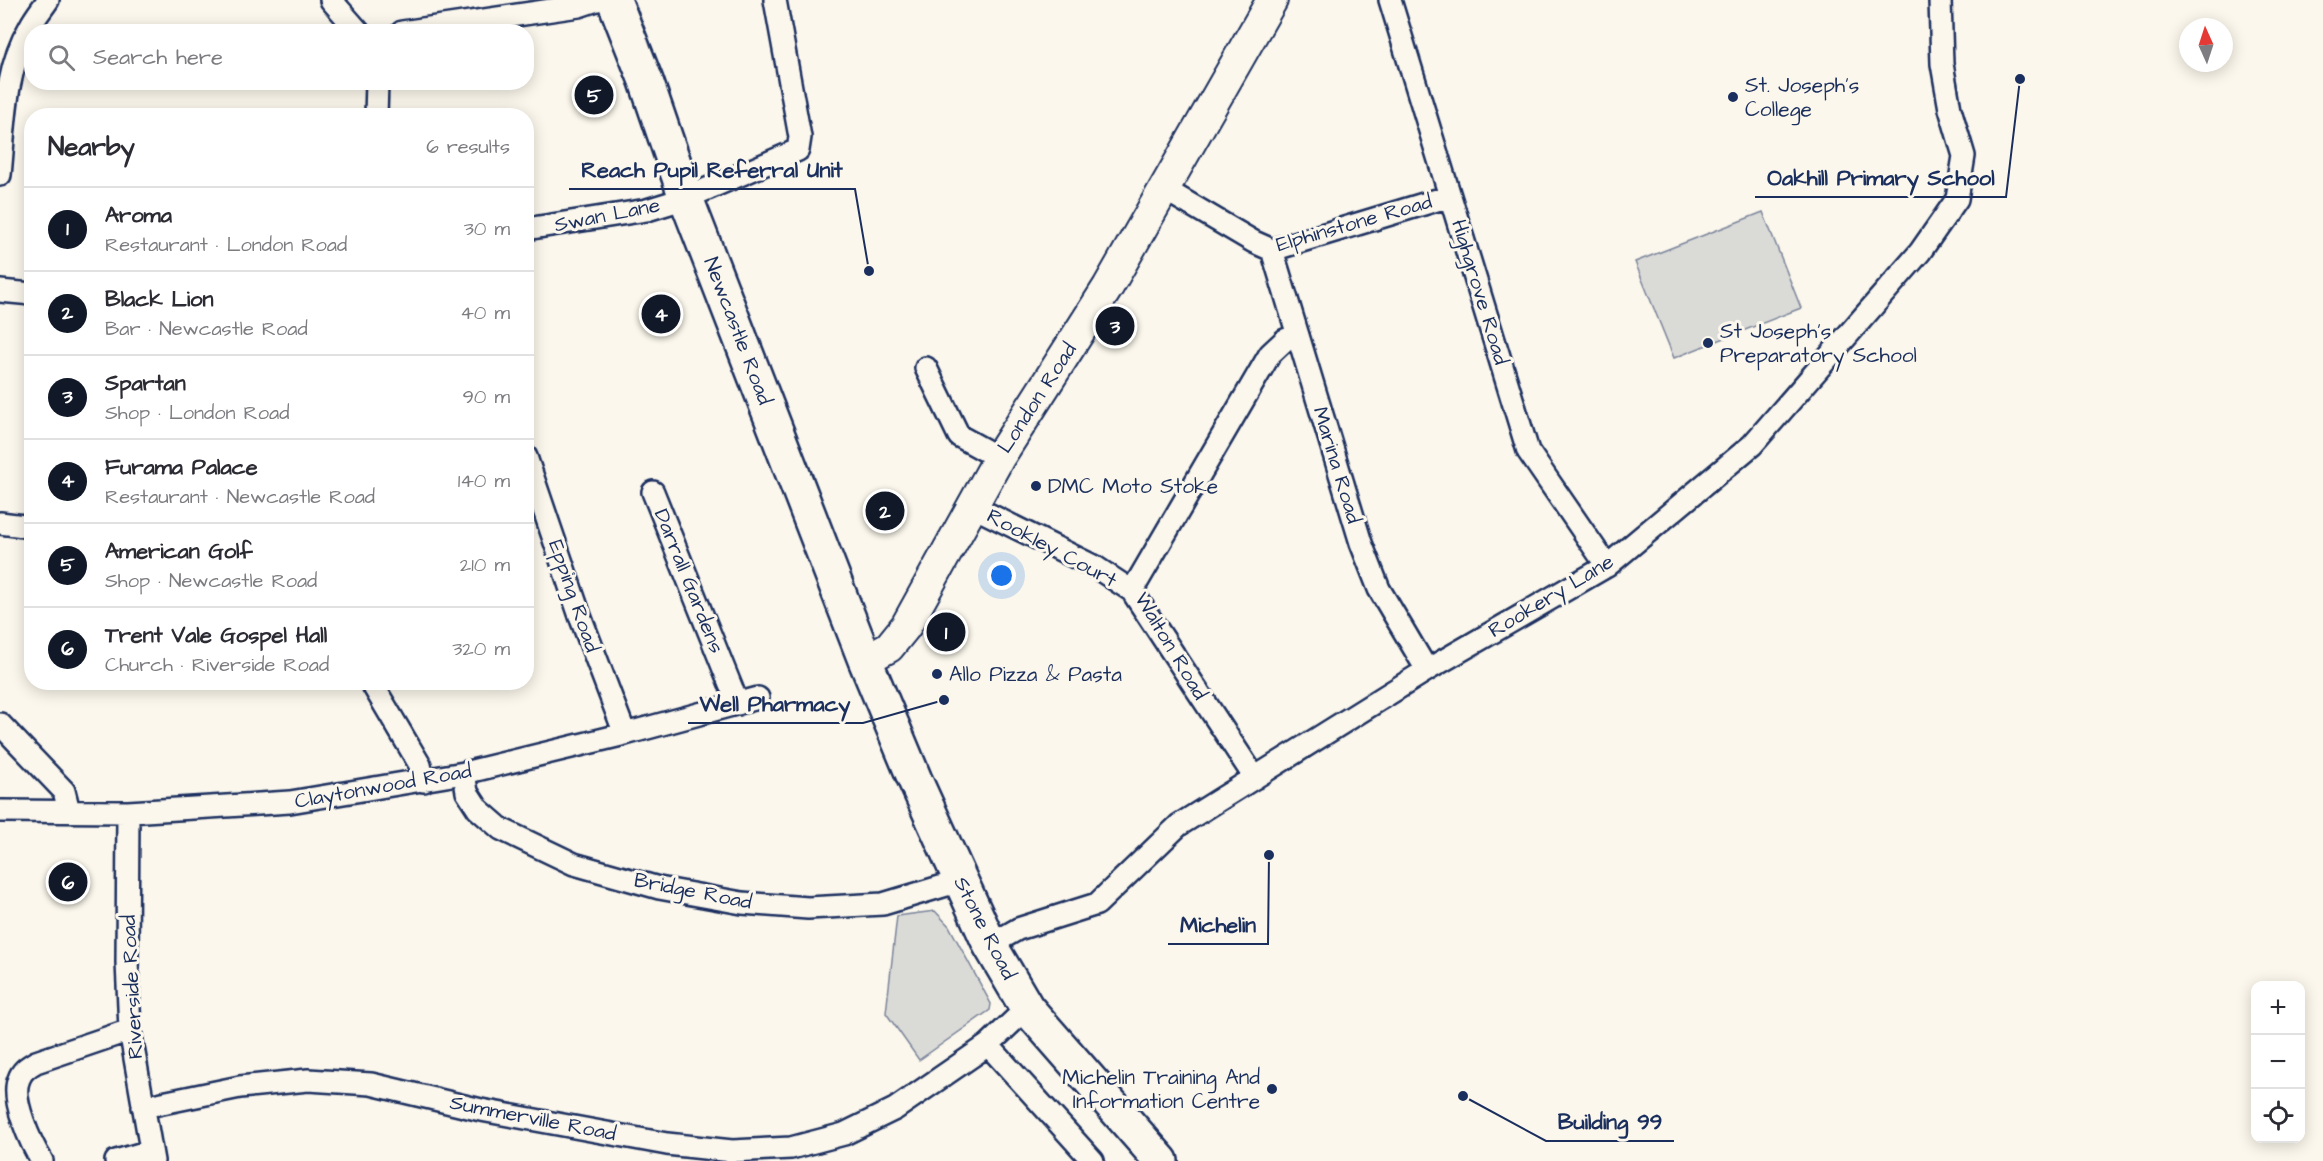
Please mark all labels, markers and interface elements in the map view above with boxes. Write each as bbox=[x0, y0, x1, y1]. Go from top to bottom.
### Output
north arrow bbox=[2179, 18, 2233, 72]
search box bbox=[24, 24, 534, 90]
icon: search bbox=[45, 41, 78, 74]
text: Search here bbox=[93, 42, 223, 73]
place label: St. Joseph's College bbox=[1745, 71, 1859, 126]
pin: 5 bbox=[574, 72, 614, 118]
marker: St. Joseph's College bbox=[1726, 90, 1740, 104]
text: Nearby bbox=[48, 129, 135, 165]
text: 6 results bbox=[426, 133, 510, 161]
callout: Reach Pupil Referral Unit bbox=[569, 149, 855, 189]
text: Reach Pupil Referral Unit bbox=[581, 155, 844, 186]
callout: Oakhill Primary School bbox=[1755, 157, 2006, 197]
text: Oakhill Primary School bbox=[1767, 163, 1995, 196]
street label: Elphinstone Road bbox=[1273, 187, 1436, 260]
street label: Swan Lane bbox=[552, 191, 662, 239]
text: Aroma bbox=[105, 200, 172, 231]
text: 1 bbox=[66, 215, 69, 243]
text: 30 m bbox=[464, 215, 510, 243]
street label: Highgrove Road bbox=[1442, 216, 1516, 369]
text: Restaurant · London Road bbox=[105, 231, 347, 259]
street label: Newcastle Road bbox=[697, 253, 780, 409]
text: Black Lion bbox=[105, 284, 213, 315]
pin: 4 bbox=[642, 292, 680, 336]
text: 2 bbox=[62, 299, 73, 327]
text: 40 m bbox=[460, 299, 510, 327]
pin: 3 bbox=[1096, 304, 1134, 348]
text: Bar · Newcastle Road bbox=[105, 315, 308, 343]
place label: St Joseph's Preparatory School bbox=[1720, 317, 1917, 372]
marker: St Joseph's Preparatory School bbox=[1701, 336, 1715, 350]
street label: London Road bbox=[990, 337, 1084, 459]
text: Spartan bbox=[105, 368, 186, 399]
text: 3 bbox=[62, 383, 73, 411]
text: 90 m bbox=[462, 383, 510, 411]
text: Shop · London Road bbox=[105, 399, 290, 427]
street label: Marina Road bbox=[1305, 403, 1369, 527]
text: Furama Palace bbox=[105, 452, 258, 483]
text: 4 bbox=[61, 467, 74, 495]
text: 140 m bbox=[458, 467, 510, 495]
place label: DMC Moto Stoke bbox=[1048, 472, 1218, 501]
marker: DMC Moto Stoke bbox=[1029, 479, 1043, 493]
text: Restaurant · Newcastle Road bbox=[105, 483, 375, 511]
pin: 2 bbox=[866, 488, 904, 534]
street label: Rookley Court bbox=[981, 502, 1123, 596]
street label: Darrall Gardens bbox=[647, 505, 731, 657]
text: American Golf bbox=[105, 536, 253, 567]
street label: Epping Road bbox=[539, 536, 607, 657]
street label: Rookery Lane bbox=[1483, 547, 1620, 647]
text: 5 bbox=[60, 551, 75, 579]
text: 210 m bbox=[460, 551, 510, 579]
your location bbox=[987, 561, 1016, 590]
text: Shop · Newcastle Road bbox=[105, 567, 317, 595]
street label: Walton Road bbox=[1127, 587, 1215, 706]
pin: 1 bbox=[926, 610, 966, 654]
text: Trent Vale Gospel Hall bbox=[105, 620, 327, 651]
text: 6 bbox=[61, 635, 74, 663]
text: 320 m bbox=[452, 635, 510, 663]
text: Church · Riverside Road bbox=[105, 651, 329, 679]
place label: Allo Pizza & Pasta bbox=[949, 660, 1122, 689]
marker: Allo Pizza & Pasta bbox=[930, 667, 944, 681]
callout: Well Pharmacy bbox=[688, 683, 863, 723]
text: Well Pharmacy bbox=[699, 689, 851, 722]
street label: Claytonwood Road bbox=[292, 756, 474, 818]
pin: 6 bbox=[48, 860, 88, 904]
street label: Bridge Road bbox=[631, 865, 755, 919]
street label: Stone Road bbox=[947, 871, 1024, 985]
callout: Michelin bbox=[1168, 904, 1268, 944]
text: Michelin bbox=[1180, 910, 1256, 941]
street label: Riverside Road bbox=[114, 914, 150, 1060]
map controls bbox=[2251, 981, 2305, 1143]
button: + bbox=[2251, 981, 2305, 1035]
button: − bbox=[2251, 1035, 2305, 1089]
place label: Michelin Training And Information Centre bbox=[1062, 1063, 1260, 1116]
marker: Michelin Training And Information Centre bbox=[1265, 1082, 1279, 1096]
street label: Summerville Road bbox=[448, 1088, 619, 1148]
button: locate bbox=[2251, 1089, 2305, 1143]
callout: Building 99 bbox=[1546, 1101, 1674, 1141]
text: Building 99 bbox=[1558, 1107, 1662, 1139]

